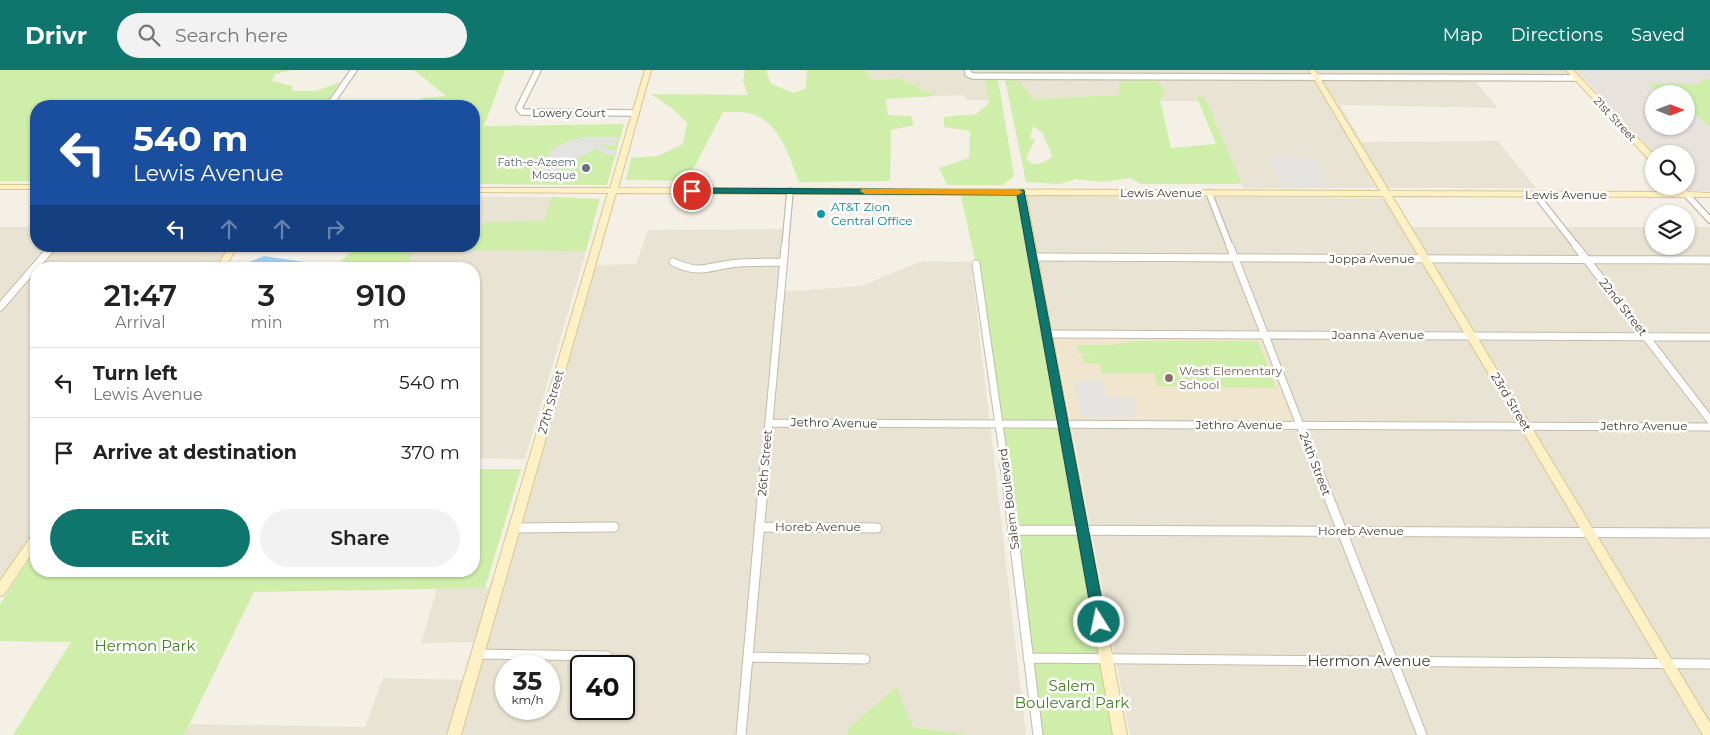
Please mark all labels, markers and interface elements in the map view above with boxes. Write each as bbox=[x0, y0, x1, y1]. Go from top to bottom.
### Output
search box bbox=[117, 13, 467, 58]
text: Drivr bbox=[25, 21, 87, 50]
icon: search bbox=[135, 21, 163, 49]
text: Search here bbox=[175, 24, 288, 47]
text: Map bbox=[1443, 24, 1483, 46]
text: Directions bbox=[1511, 24, 1603, 46]
text: Saved bbox=[1631, 24, 1685, 46]
north arrow bbox=[1645, 85, 1695, 135]
map controls bbox=[1645, 85, 1695, 255]
street label: 21st Street bbox=[1591, 94, 1640, 145]
street label: Lowery Court bbox=[532, 106, 606, 120]
text: 540 m bbox=[133, 117, 248, 160]
icon: left bbox=[50, 120, 115, 185]
button: search bbox=[1645, 145, 1695, 195]
place label: Fath-e-Azeem Mosque bbox=[497, 155, 576, 182]
text: Lewis Avenue bbox=[133, 160, 284, 187]
marker: Fath-e-Azeem Mosque bbox=[580, 162, 592, 174]
pin bbox=[671, 170, 713, 212]
icon: arrive bbox=[678, 177, 706, 205]
street label: Lewis Avenue bbox=[1120, 185, 1202, 200]
street label: Lewis Avenue bbox=[1525, 187, 1607, 202]
place label: AT&T Zion Central Office bbox=[831, 199, 913, 228]
button: layers bbox=[1645, 205, 1695, 255]
marker: AT&T Zion Central Office bbox=[815, 208, 827, 220]
icon: left bbox=[162, 215, 190, 243]
icon: ahead bbox=[215, 215, 243, 243]
icon: ahead bbox=[268, 215, 296, 243]
icon: right bbox=[321, 215, 349, 243]
street label: Joppa Avenue bbox=[1328, 251, 1415, 266]
street label: 22nd Street bbox=[1596, 275, 1651, 339]
text: 21:47 bbox=[104, 277, 177, 314]
text: 3 bbox=[258, 277, 275, 314]
text: 910 bbox=[356, 277, 407, 314]
text: Arrival bbox=[115, 313, 165, 332]
text: min bbox=[250, 313, 283, 332]
text: m bbox=[373, 313, 390, 332]
street label: Joanna Avenue bbox=[1331, 327, 1424, 342]
text: Turn left bbox=[93, 362, 178, 385]
place label: West Elementary School bbox=[1179, 363, 1283, 392]
street label: 27th Street bbox=[534, 368, 567, 436]
icon: left bbox=[50, 369, 78, 397]
street label: 23rd Street bbox=[1488, 370, 1535, 434]
text: 540 m bbox=[399, 371, 460, 394]
marker: West Elementary School bbox=[1163, 372, 1175, 384]
text: Lewis Avenue bbox=[93, 385, 203, 404]
street label: Jethro Avenue bbox=[789, 414, 878, 431]
street label: Jethro Avenue bbox=[1195, 417, 1282, 432]
street label: Jethro Avenue bbox=[1600, 418, 1687, 433]
street label: 26th Street bbox=[754, 429, 775, 497]
street label: 24th Street bbox=[1296, 430, 1334, 498]
icon: arrive bbox=[50, 439, 78, 467]
text: Arrive at destination bbox=[93, 441, 297, 464]
text: 370 m bbox=[401, 441, 460, 464]
street label: Salem Boulevard bbox=[995, 448, 1022, 551]
button: Exit bbox=[50, 509, 250, 567]
button: Share bbox=[260, 509, 460, 567]
street label: Horeb Avenue bbox=[775, 519, 861, 534]
street label: Horeb Avenue bbox=[1318, 523, 1404, 538]
position arrow bbox=[1072, 595, 1124, 647]
park label: Hermon Park bbox=[95, 636, 195, 655]
street label: Hermon Avenue bbox=[1307, 651, 1431, 670]
speed limit sign: 40 bbox=[570, 655, 635, 720]
text: 35 bbox=[513, 666, 542, 696]
park label: Salem Boulevard Park bbox=[1015, 676, 1129, 712]
text: km/h bbox=[511, 692, 544, 707]

